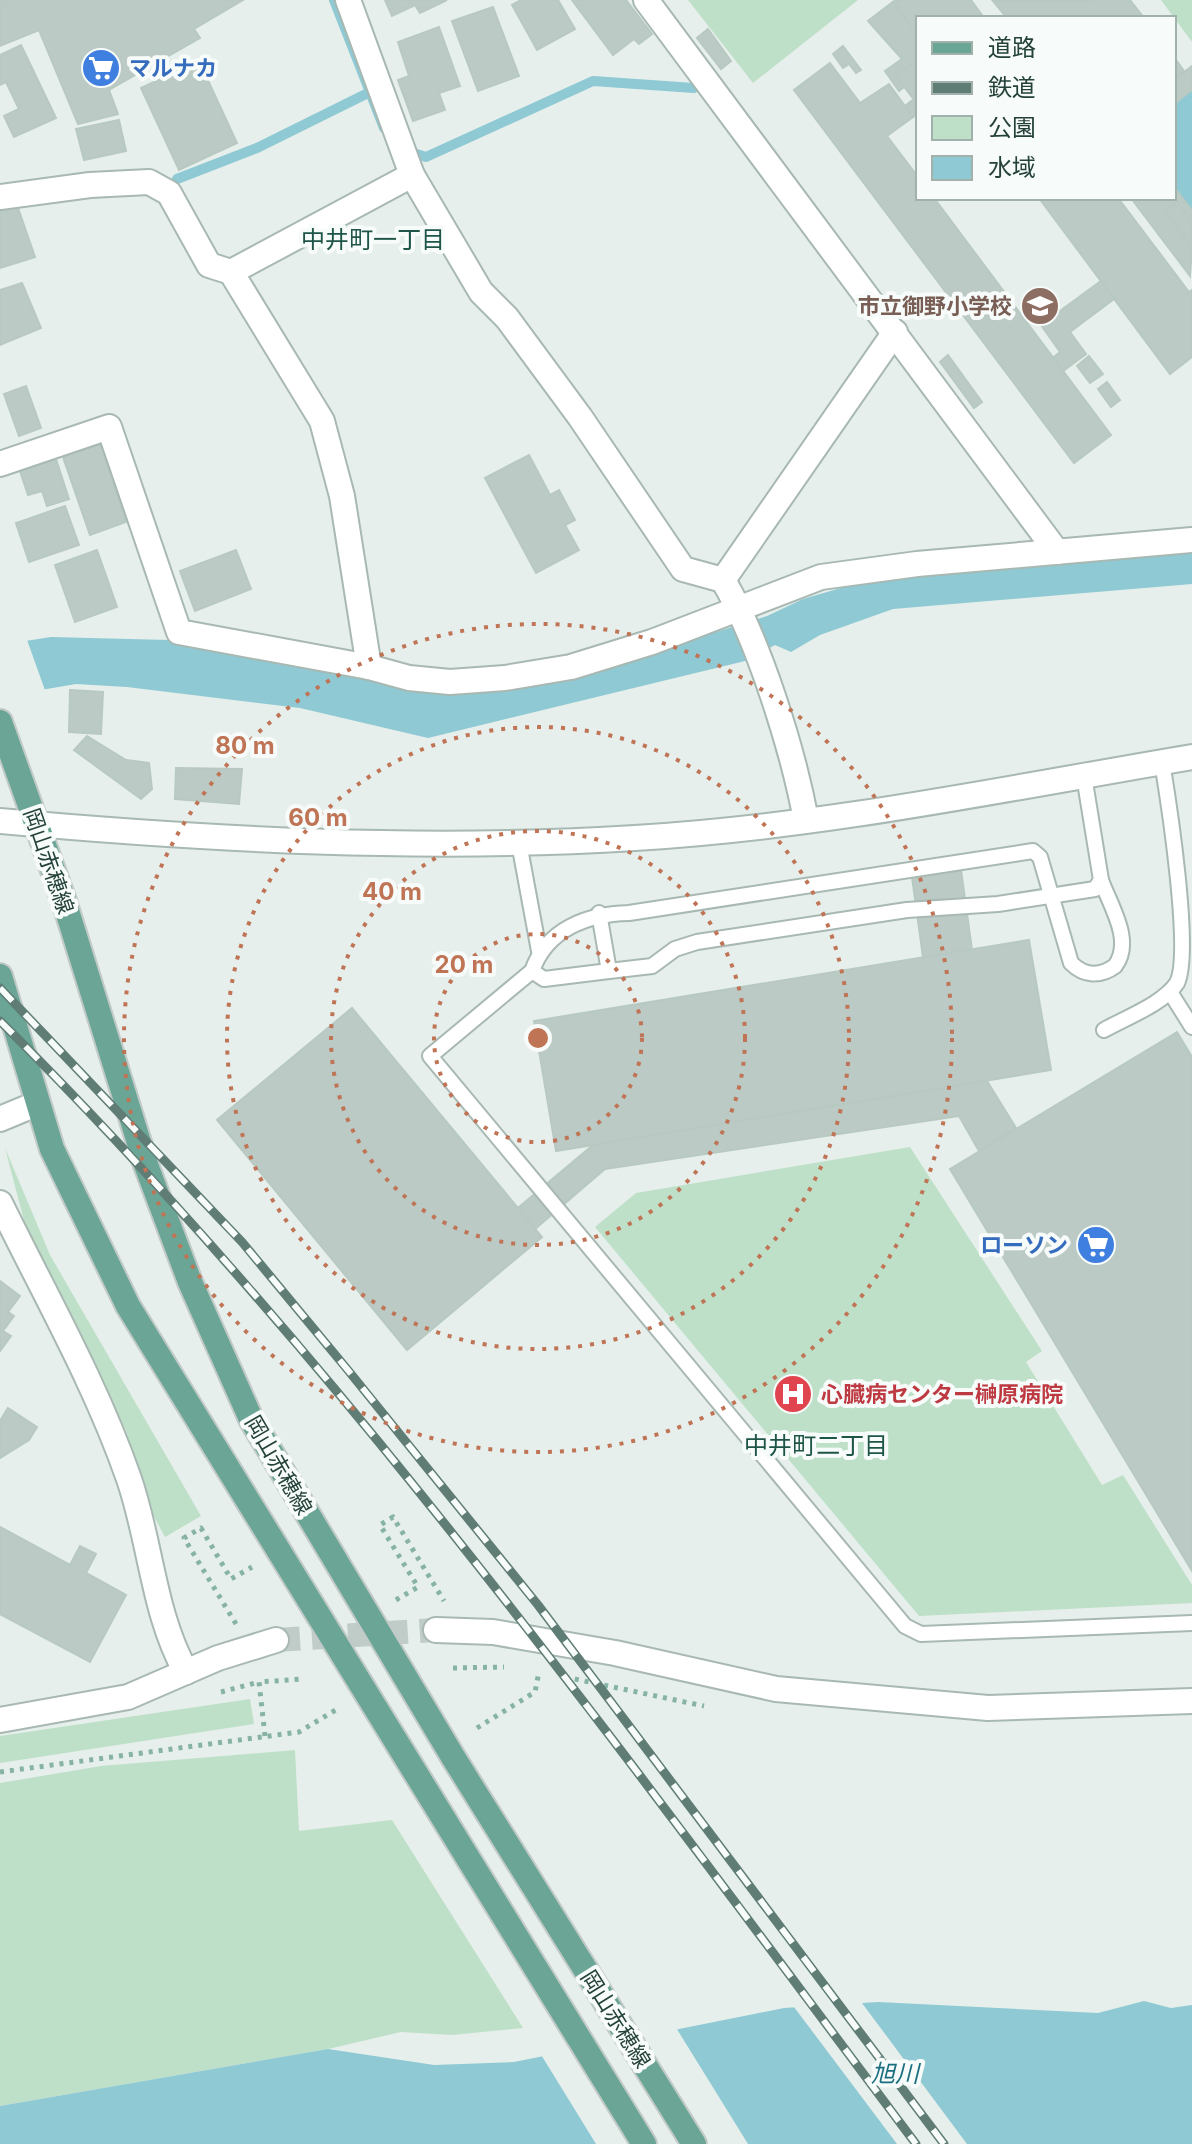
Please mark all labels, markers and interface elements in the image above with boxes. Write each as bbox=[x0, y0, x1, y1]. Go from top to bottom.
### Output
legend bbox=[916, 16, 1176, 200]
text: 道路 bbox=[988, 33, 1036, 62]
supermarket icon: マルナカ bbox=[80, 47, 122, 89]
place label: マルナカ bbox=[129, 55, 217, 81]
text: 鉄道 bbox=[988, 73, 1036, 102]
text: 公園 bbox=[988, 113, 1036, 142]
text: 水域 bbox=[988, 153, 1036, 182]
district label: 中井町一丁目 bbox=[301, 225, 445, 254]
school or university icon: 市立御野小学校 bbox=[1019, 285, 1061, 327]
place label: 市立御野小学校 bbox=[858, 293, 1012, 319]
text: 80 m bbox=[215, 731, 275, 760]
text: 60 m bbox=[288, 803, 348, 832]
street label: 岡山赤穂線 bbox=[19, 805, 79, 917]
text: 40 m bbox=[362, 877, 422, 906]
text: 20 m bbox=[435, 950, 493, 979]
centre of rings bbox=[524, 1024, 552, 1052]
supermarket icon: ローソン bbox=[1075, 1224, 1117, 1266]
place label: ローソン bbox=[980, 1232, 1068, 1258]
hospital icon: 心臓病センター榊原病院 bbox=[772, 1373, 814, 1415]
place label: 心臓病センター榊原病院 bbox=[821, 1381, 1063, 1407]
street label: 岡山赤穂線 bbox=[240, 1411, 318, 1519]
district label: 中井町二丁目 bbox=[744, 1431, 888, 1460]
street label: 岡山赤穂線 bbox=[576, 1965, 656, 2073]
water label: 旭川 bbox=[871, 2059, 922, 2088]

